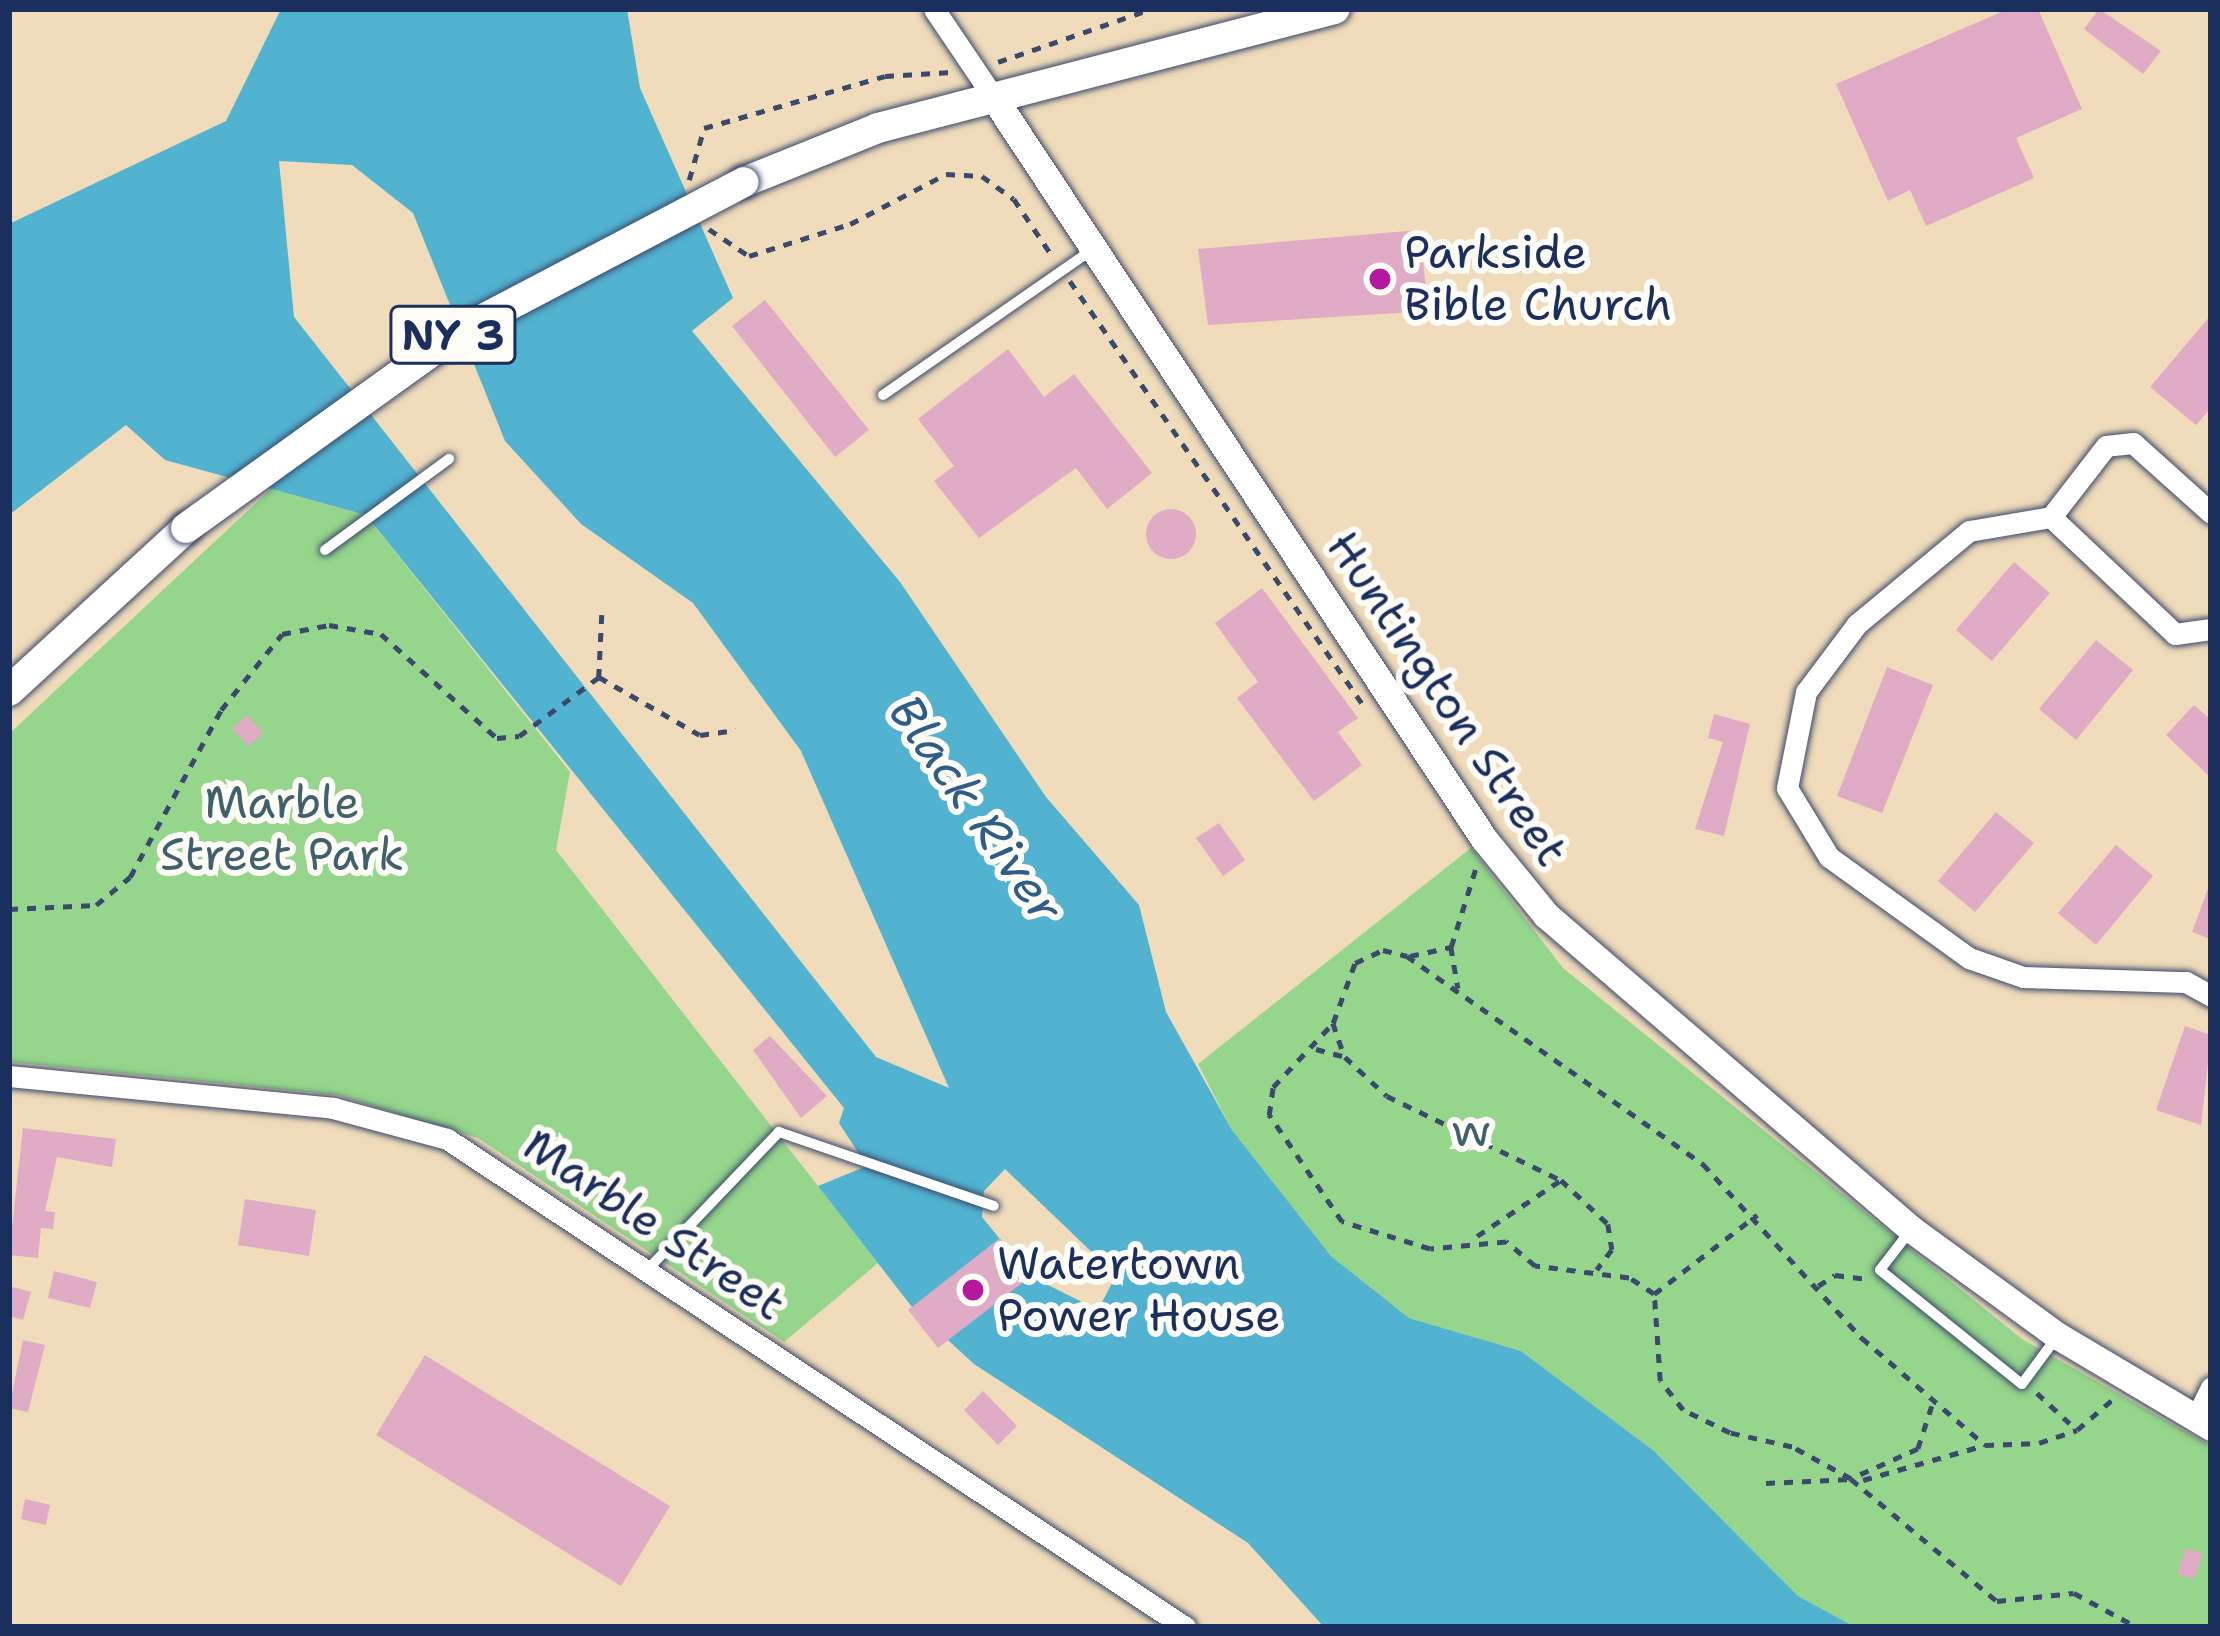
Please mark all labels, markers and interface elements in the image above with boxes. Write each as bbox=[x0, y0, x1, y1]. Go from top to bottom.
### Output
place label: Parkside Bible Church bbox=[1404, 226, 1672, 332]
marker: Parkside Bible Church bbox=[1367, 266, 1393, 292]
road number: NY 3 bbox=[387, 299, 519, 371]
street label: Huntington Street bbox=[1315, 522, 1579, 876]
water label: Black River bbox=[877, 684, 1075, 934]
park label: Marble Street Park bbox=[160, 776, 404, 882]
park label: w bbox=[1451, 1104, 1491, 1158]
street label: Marble Street bbox=[513, 1118, 795, 1332]
place label: Watertown Power House bbox=[997, 1237, 1281, 1343]
marker: Watertown Power House bbox=[960, 1277, 986, 1303]

